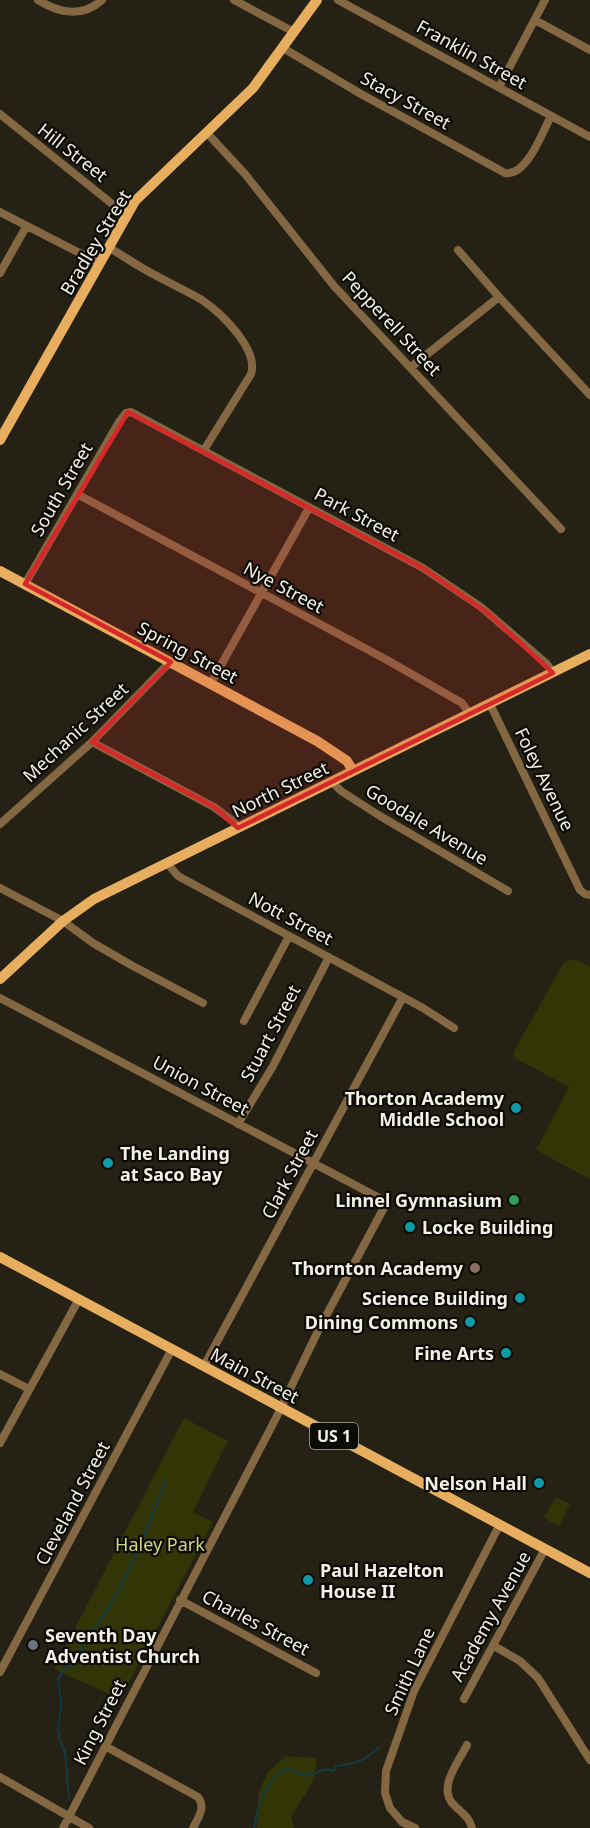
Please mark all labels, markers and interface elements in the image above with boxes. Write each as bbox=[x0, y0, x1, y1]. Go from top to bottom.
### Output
street label: Franklin Street bbox=[413, 14, 532, 94]
street label: Stacy Street bbox=[357, 65, 456, 135]
street label: Hill Street bbox=[33, 117, 113, 187]
street label: Bradley Street bbox=[54, 185, 136, 299]
street label: Pepperell Street bbox=[337, 266, 447, 381]
street label: South Street bbox=[24, 437, 98, 540]
street label: Park Street bbox=[310, 482, 404, 547]
street label: Nye Street bbox=[240, 556, 329, 618]
street label: Spring Street bbox=[134, 616, 243, 689]
street label: Mechanic Street bbox=[17, 677, 133, 787]
street label: Foley Avenue bbox=[510, 724, 580, 834]
street label: North Street bbox=[228, 755, 333, 823]
street label: Goodale Avenue bbox=[361, 778, 493, 870]
street label: Nott Street bbox=[245, 886, 338, 951]
street label: Stuart Street bbox=[234, 980, 306, 1086]
street label: Union Street bbox=[149, 1050, 254, 1121]
place label: Thorton Academy Middle School bbox=[345, 1086, 505, 1131]
marker: Thorton Academy Middle School bbox=[509, 1101, 523, 1115]
street label: Clark Street bbox=[255, 1125, 323, 1223]
place label: The Landing at Saco Bay bbox=[120, 1141, 230, 1186]
marker: The Landing at Saco Bay bbox=[101, 1156, 115, 1170]
place label: Linnel Gymnasium bbox=[335, 1188, 502, 1212]
marker: Linnel Gymnasium bbox=[507, 1193, 521, 1207]
place label: Locke Building bbox=[422, 1215, 553, 1239]
marker: Locke Building bbox=[403, 1220, 417, 1234]
place label: Thornton Academy bbox=[292, 1256, 464, 1280]
marker: Thornton Academy bbox=[468, 1261, 482, 1275]
place label: Science Building bbox=[362, 1286, 508, 1310]
marker: Science Building bbox=[513, 1291, 527, 1305]
place label: Dining Commons bbox=[305, 1310, 458, 1334]
marker: Dining Commons bbox=[463, 1315, 477, 1329]
place label: Fine Arts bbox=[414, 1341, 494, 1365]
street label: Main Street bbox=[206, 1342, 304, 1409]
marker: Fine Arts bbox=[499, 1346, 513, 1360]
road number: US 1 bbox=[310, 1423, 358, 1449]
street label: Cleveland Street bbox=[29, 1436, 115, 1569]
place label: Nelson Hall bbox=[424, 1471, 527, 1495]
marker: Nelson Hall bbox=[532, 1476, 546, 1490]
park label: Haley Park bbox=[115, 1532, 205, 1556]
street label: Academy Avenue bbox=[444, 1547, 536, 1685]
place label: Paul Hazelton House II bbox=[320, 1558, 444, 1603]
marker: Paul Hazelton House II bbox=[301, 1573, 315, 1587]
street label: Charles Street bbox=[198, 1584, 314, 1661]
place label: Seventh Day Adventist Church bbox=[45, 1623, 200, 1668]
street label: Smith Lane bbox=[378, 1623, 440, 1719]
marker: Seventh Day Adventist Church bbox=[26, 1638, 40, 1652]
street label: King Street bbox=[67, 1675, 131, 1769]

